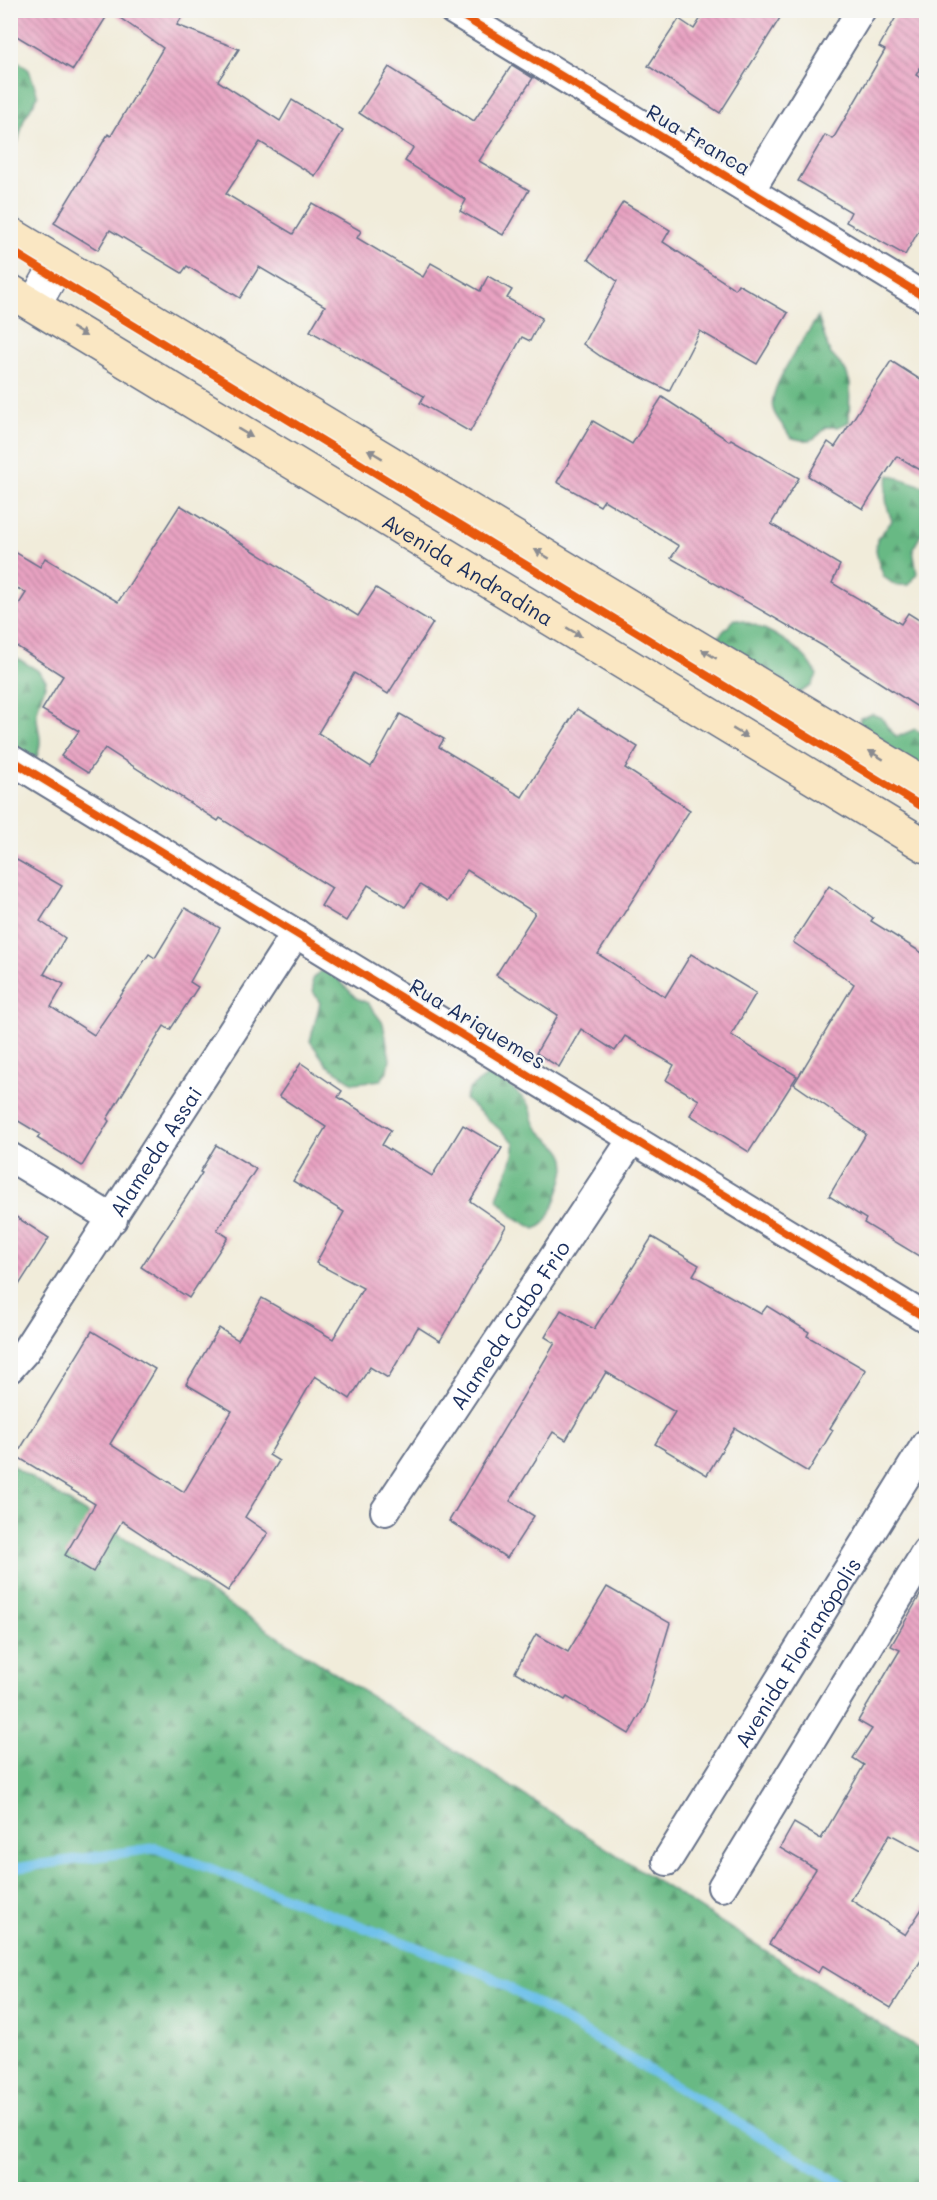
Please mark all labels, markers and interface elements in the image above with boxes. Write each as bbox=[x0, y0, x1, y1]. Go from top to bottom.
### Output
street label: Rua Franca bbox=[642, 97, 756, 181]
one-way arrow bbox=[71, 326, 87, 337]
one-way arrow bbox=[237, 428, 254, 438]
one-way arrow bbox=[367, 448, 383, 459]
street label: Avenida Andradina bbox=[378, 507, 559, 631]
one-way arrow bbox=[534, 548, 550, 559]
one-way arrow bbox=[566, 627, 582, 638]
one-way arrow bbox=[701, 649, 717, 660]
one-way arrow bbox=[732, 728, 748, 739]
one-way arrow bbox=[868, 749, 884, 760]
street label: Rua Ariquemes bbox=[405, 972, 551, 1074]
street label: Alameda Assai bbox=[103, 1081, 207, 1222]
street label: Alameda Cabo Frio bbox=[443, 1235, 575, 1414]
street label: Avenida Florianópolis bbox=[728, 1552, 866, 1752]

